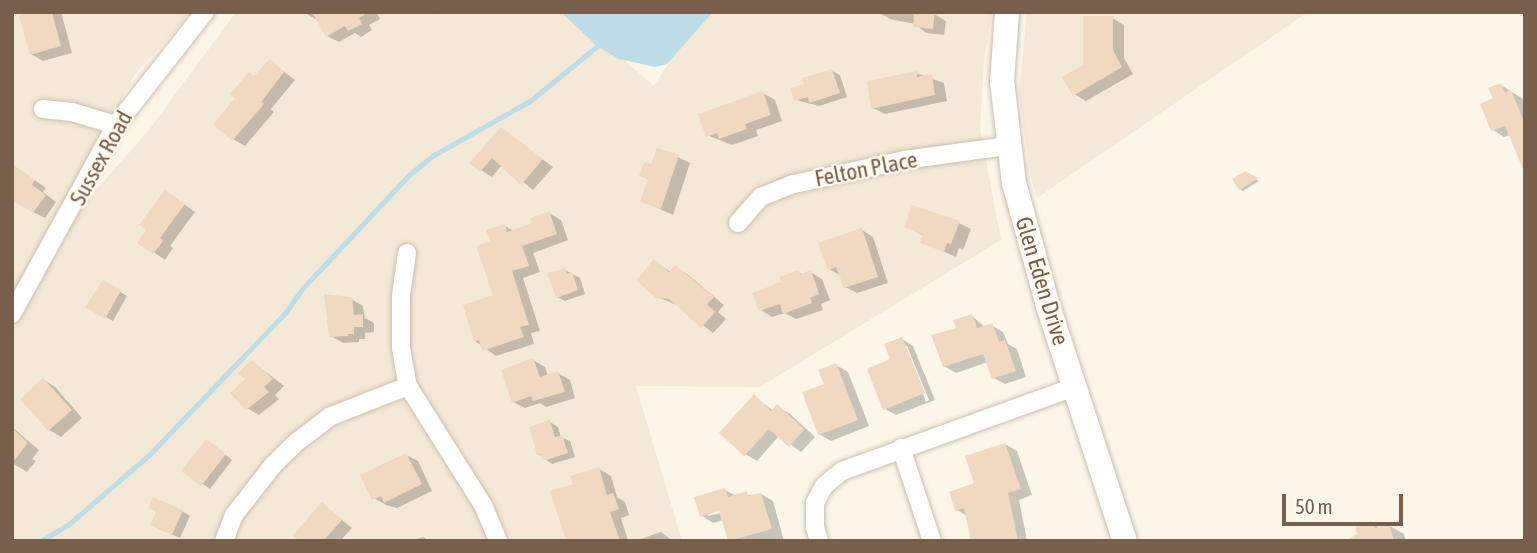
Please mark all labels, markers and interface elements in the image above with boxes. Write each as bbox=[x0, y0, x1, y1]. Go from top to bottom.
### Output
street label: Sussex Road bbox=[64, 106, 138, 210]
street label: Felton Place bbox=[812, 146, 920, 192]
street label: Glen Eden Drive bbox=[1009, 213, 1075, 349]
scale bar bbox=[1285, 480, 1406, 524]
text: 50 m bbox=[1295, 494, 1333, 518]

